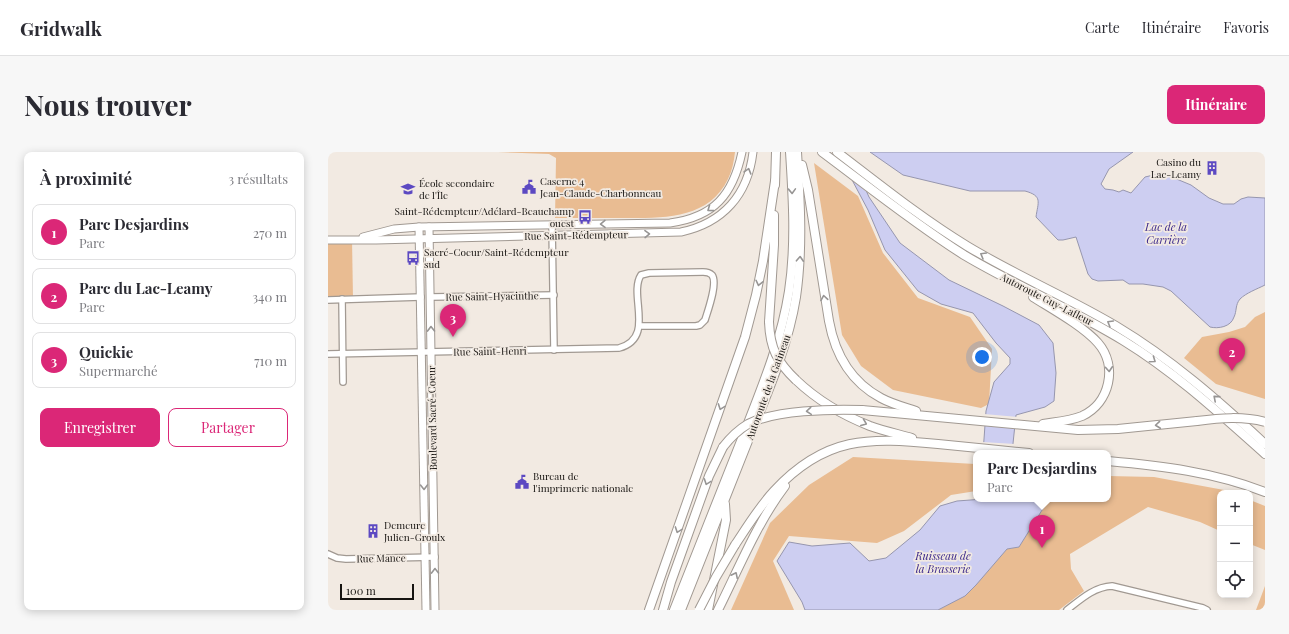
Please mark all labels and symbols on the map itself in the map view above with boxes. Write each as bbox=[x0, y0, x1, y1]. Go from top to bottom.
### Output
place label: Casino du Lac-Leamy bbox=[1151, 155, 1201, 181]
building icon: Casino du Lac-Leamy bbox=[1204, 160, 1220, 176]
one-way arrow bbox=[744, 168, 752, 174]
place label: Caserne 4 Jean-Claude-Charbonneau bbox=[539, 174, 661, 200]
place label: École secondaire de l'Île bbox=[419, 176, 495, 202]
public building icon: Caserne 4 Jean-Claude-Charbonneau bbox=[521, 179, 537, 195]
school or university icon: École secondaire de l'Île bbox=[400, 181, 416, 197]
one-way arrow bbox=[788, 188, 796, 194]
place label: Saint-Rédempteur/Adélard-Beauchamp ouest bbox=[395, 204, 574, 230]
one-way arrow bbox=[708, 204, 715, 211]
bus stop icon: Saint-Rédempteur/Adélard-Beauchamp ouest bbox=[577, 209, 593, 225]
water label: Lac de la Carrière bbox=[1144, 219, 1187, 247]
one-way arrow bbox=[600, 220, 606, 228]
street label: Rue Saint-Rédempteur bbox=[524, 227, 628, 243]
one-way arrow bbox=[644, 230, 650, 238]
place label: Sacré-Coeur/Saint-Rédempteur sud bbox=[424, 245, 569, 271]
bus stop icon: Sacré-Coeur/Saint-Rédempteur sud bbox=[405, 250, 421, 266]
one-way arrow bbox=[980, 253, 987, 260]
one-way arrow bbox=[795, 256, 804, 262]
street label: Autoroute Guy-Lafleur bbox=[997, 269, 1096, 329]
one-way arrow bbox=[755, 280, 763, 286]
street label: Rue Saint-Hyacinthe bbox=[445, 288, 539, 304]
one-way arrow bbox=[821, 294, 829, 301]
pin: 3 bbox=[440, 304, 466, 337]
one-way arrow bbox=[1107, 320, 1114, 327]
one-way arrow bbox=[427, 326, 435, 332]
street label: Autoroute de la Gatineau bbox=[742, 332, 794, 442]
pin: 2 bbox=[1219, 338, 1245, 371]
street label: Rue Saint-Henri bbox=[453, 343, 527, 359]
your location bbox=[972, 347, 992, 367]
one-way arrow bbox=[1149, 355, 1156, 363]
street label: Boulevard Sacré-Coeur bbox=[424, 365, 440, 471]
one-way arrow bbox=[1104, 366, 1113, 372]
one-way arrow bbox=[1213, 396, 1220, 403]
one-way arrow bbox=[717, 404, 726, 411]
one-way arrow bbox=[806, 407, 813, 416]
one-way arrow bbox=[860, 419, 867, 427]
one-way arrow bbox=[1155, 420, 1161, 429]
place label: Bureau de l'imprimerie nationale bbox=[533, 469, 633, 495]
public building icon: Bureau de l'imprimerie nationale bbox=[514, 474, 530, 490]
one-way arrow bbox=[703, 479, 711, 486]
one-way arrow bbox=[420, 484, 428, 490]
pin: 1 bbox=[1029, 515, 1055, 548]
place label: Demeure Julien-Groulx bbox=[383, 518, 446, 544]
building icon: Demeure Julien-Groulx bbox=[365, 523, 381, 539]
one-way arrow bbox=[674, 526, 682, 533]
water label: Ruisseau de la Brasserie bbox=[914, 548, 971, 576]
street label: Rue Mance bbox=[356, 551, 406, 565]
one-way arrow bbox=[431, 568, 439, 574]
one-way arrow bbox=[730, 572, 738, 579]
scale bar bbox=[340, 582, 414, 601]

